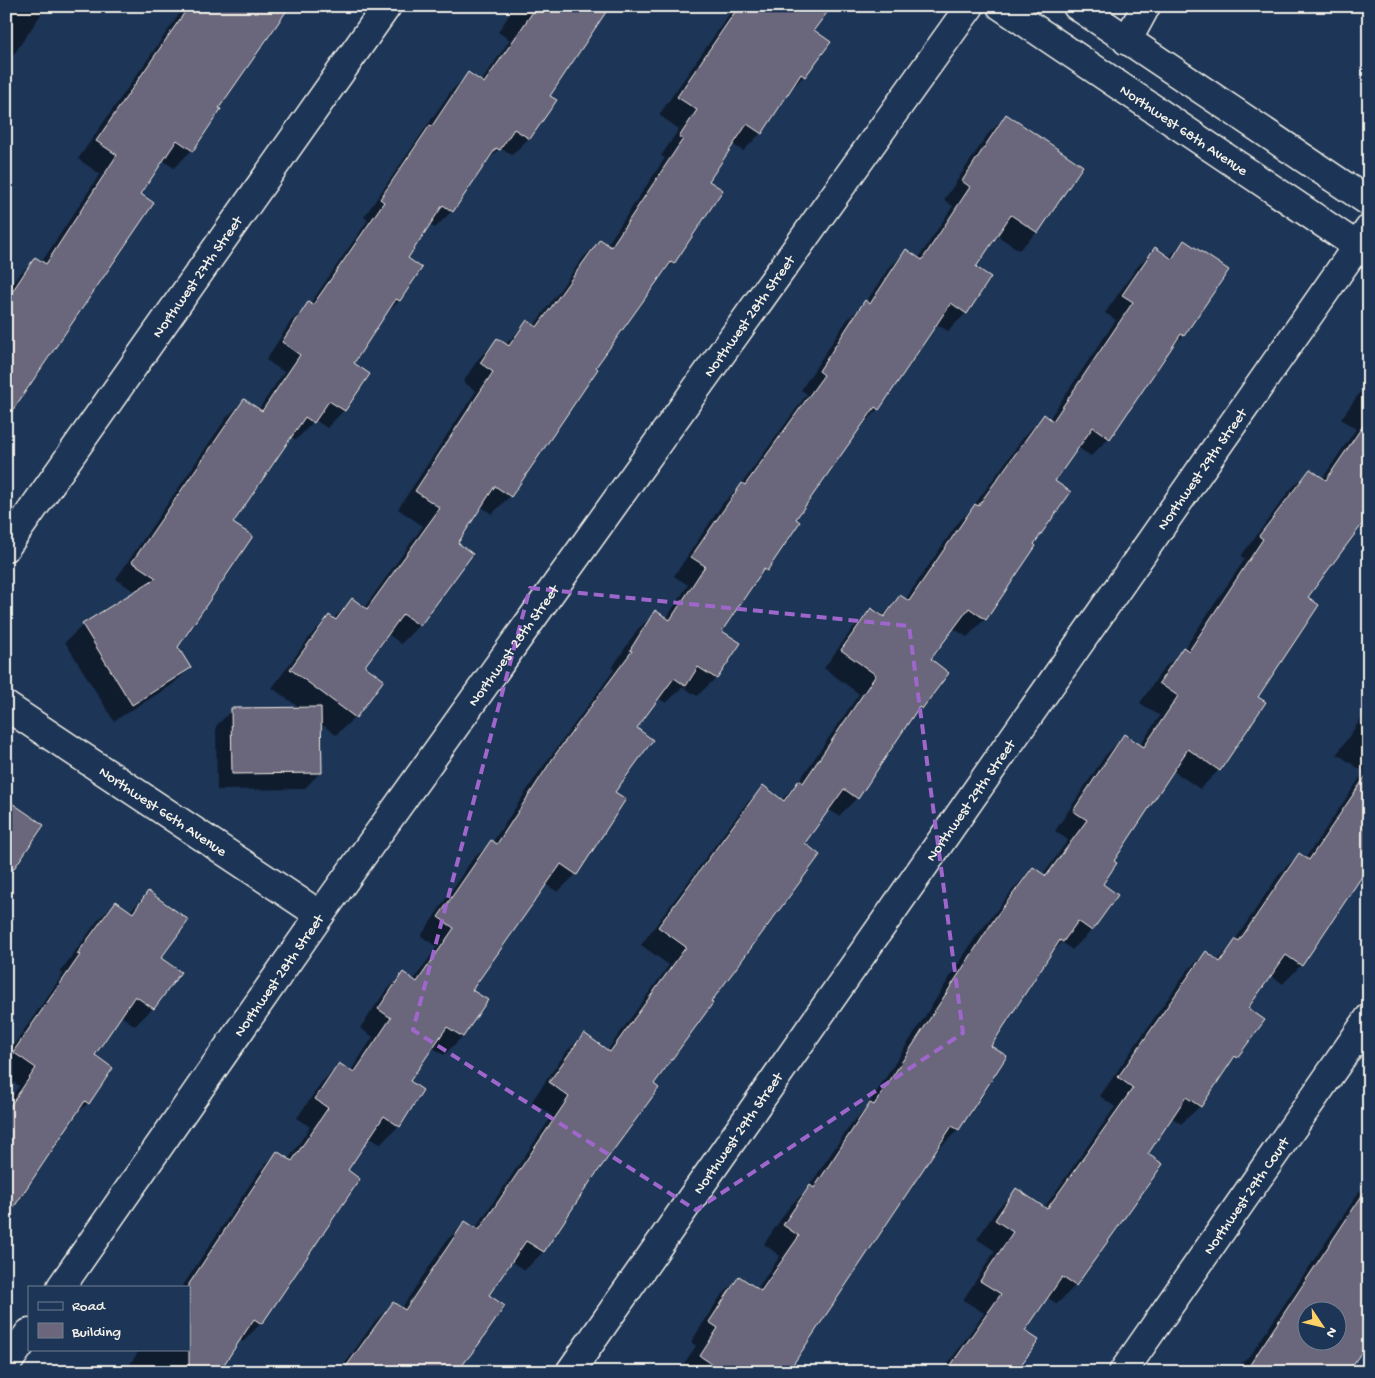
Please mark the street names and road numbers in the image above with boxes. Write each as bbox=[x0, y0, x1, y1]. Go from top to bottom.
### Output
street label: Northwest 68th Avenue bbox=[1116, 82, 1251, 181]
street label: Northwest 27th Street bbox=[149, 212, 248, 342]
street label: Northwest 28th Street bbox=[701, 251, 801, 381]
street label: Northwest 29th Street bbox=[1154, 404, 1253, 534]
street label: Northwest 28th Street bbox=[465, 581, 565, 711]
street label: Northwest 29th Street bbox=[923, 735, 1021, 865]
street label: Northwest 66th Avenue bbox=[95, 763, 230, 862]
street label: Northwest 28th Street bbox=[231, 910, 330, 1041]
street label: Northwest 29th Street bbox=[690, 1068, 789, 1198]
street label: Northwest 29th Court bbox=[1200, 1133, 1295, 1259]

